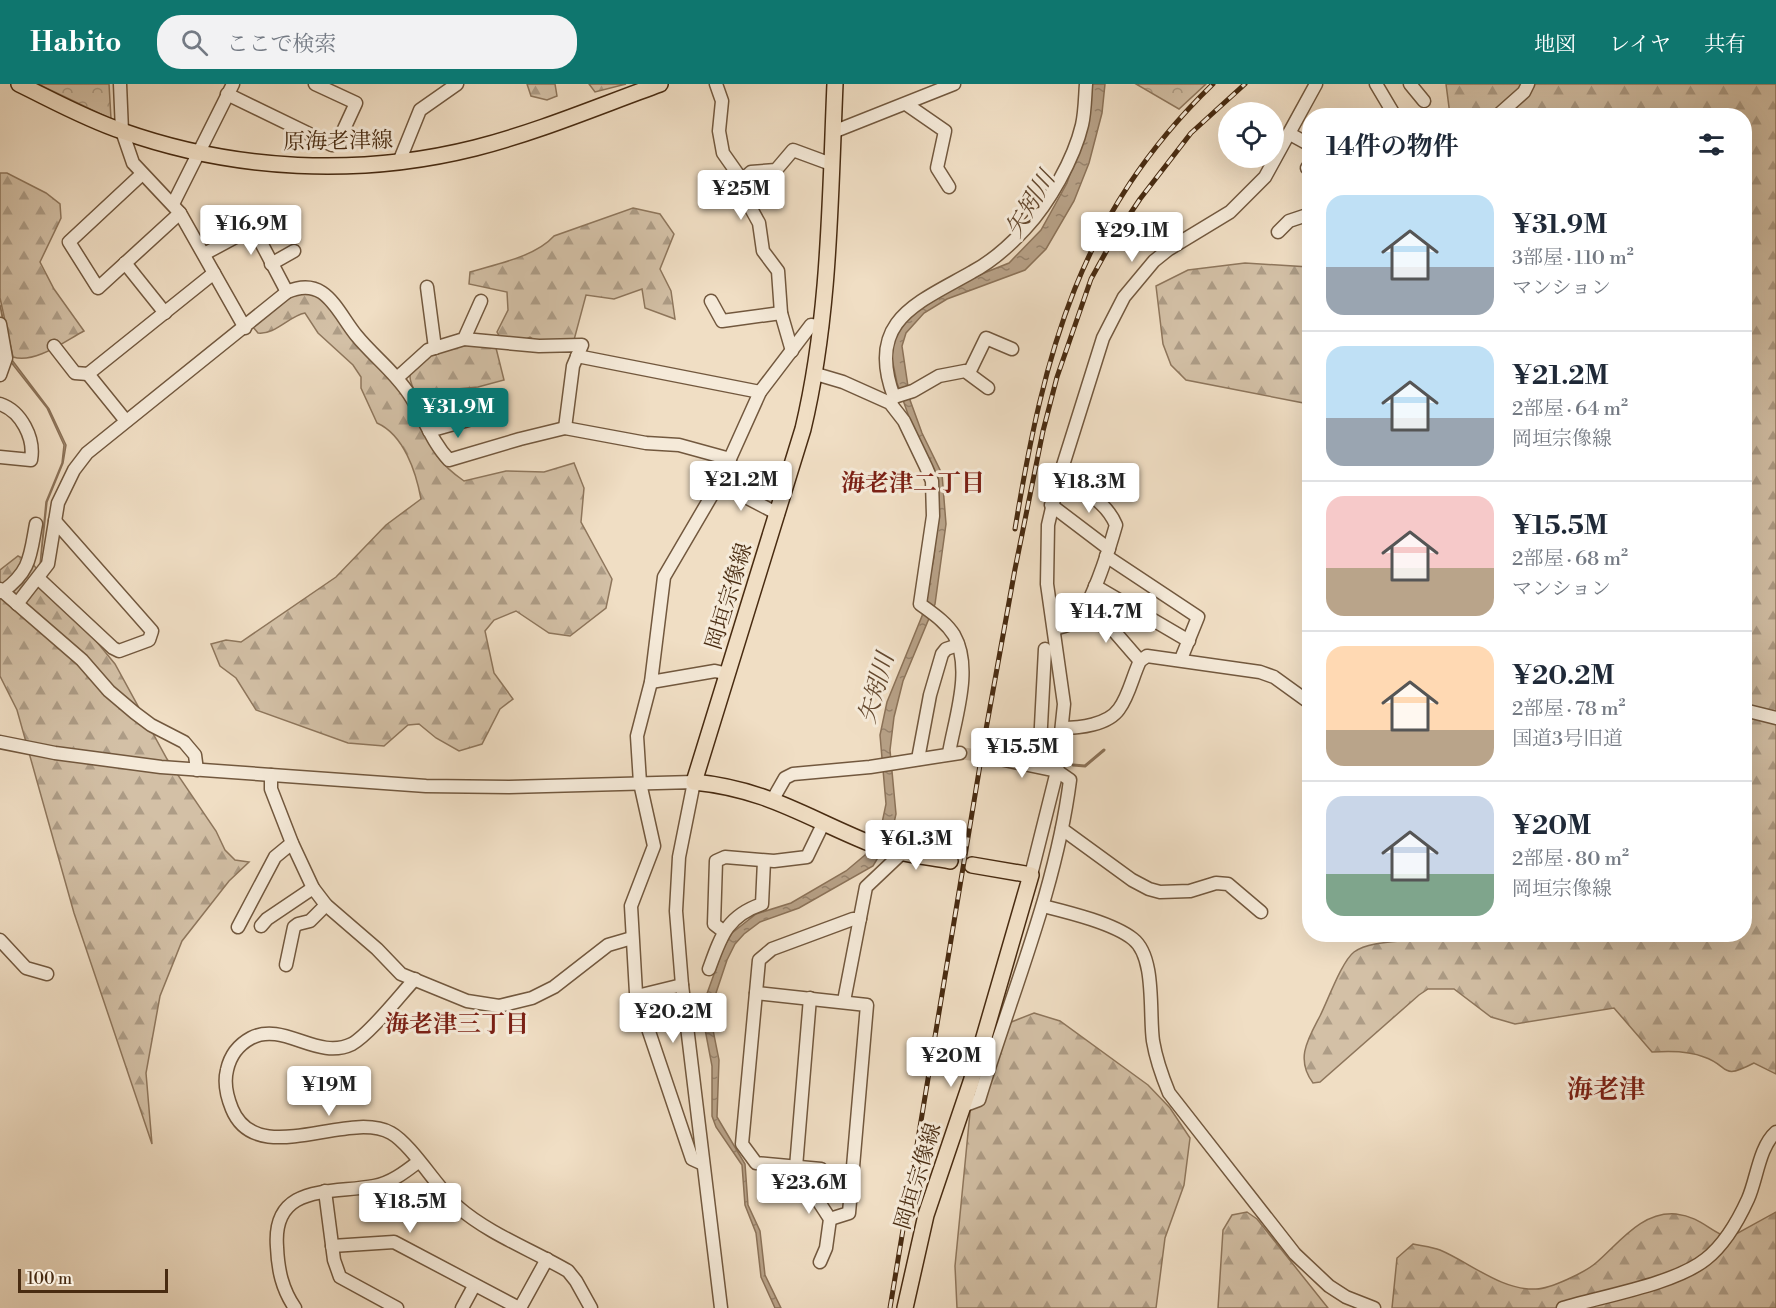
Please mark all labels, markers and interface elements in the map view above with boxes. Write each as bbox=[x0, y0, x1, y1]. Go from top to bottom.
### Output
search box bbox=[157, 15, 577, 69]
text: Habito bbox=[30, 25, 121, 60]
icon: search bbox=[178, 26, 211, 59]
text: ここで検索 bbox=[226, 31, 337, 58]
text: 地図 bbox=[1534, 32, 1576, 58]
text: レイヤ bbox=[1609, 32, 1671, 58]
text: 共有 bbox=[1704, 32, 1746, 58]
map controls bbox=[1218, 102, 1284, 168]
button: locate bbox=[1218, 102, 1284, 168]
street label: 原海老津線 bbox=[283, 127, 393, 156]
icon: filters bbox=[1695, 128, 1728, 161]
text: 14件の物件 bbox=[1326, 131, 1459, 163]
water label: 矢矧川 bbox=[999, 163, 1064, 243]
pin: ¥25M bbox=[705, 170, 777, 221]
text: ¥25M bbox=[712, 177, 770, 202]
pin: ¥16.9M bbox=[202, 205, 300, 256]
text: ¥31.9M bbox=[1512, 209, 1607, 241]
text: ¥16.9M bbox=[214, 212, 288, 237]
pin: ¥29.1M bbox=[1083, 212, 1181, 263]
text: ¥29.1M bbox=[1095, 219, 1169, 244]
icon: home bbox=[1374, 219, 1446, 291]
text: 3部屋 · 110 m² bbox=[1512, 246, 1634, 271]
text: マンション bbox=[1512, 276, 1611, 301]
text: ¥21.2M bbox=[1512, 360, 1609, 392]
icon: home bbox=[1374, 370, 1446, 442]
pin: ¥31.9M bbox=[409, 388, 507, 439]
text: ¥31.9M bbox=[421, 395, 495, 420]
text: 2部屋 · 64 m² bbox=[1512, 397, 1628, 422]
text: 岡垣宗像線 bbox=[1512, 427, 1612, 452]
pin: ¥21.2M bbox=[692, 461, 790, 512]
pin: ¥18.3M bbox=[1040, 463, 1138, 514]
text: ¥21.2M bbox=[704, 468, 778, 493]
district label: 海老津二丁目 bbox=[841, 469, 985, 499]
text: ¥18.3M bbox=[1052, 470, 1126, 495]
text: ¥15.5M bbox=[1512, 510, 1608, 542]
icon: home bbox=[1374, 520, 1446, 592]
street label: 岡垣宗像線 bbox=[700, 540, 758, 653]
text: 2部屋 · 68 m² bbox=[1512, 547, 1628, 572]
text: マンション bbox=[1512, 577, 1611, 602]
pin: ¥14.7M bbox=[1057, 593, 1155, 644]
text: ¥14.7M bbox=[1069, 600, 1143, 625]
water label: 矢矧川 bbox=[853, 647, 902, 727]
text: ¥20.2M bbox=[1512, 660, 1615, 692]
icon: home bbox=[1374, 670, 1446, 742]
text: 2部屋 · 78 m² bbox=[1512, 697, 1626, 722]
text: 国道3号旧道 bbox=[1512, 727, 1623, 752]
pin: ¥15.5M bbox=[973, 728, 1071, 779]
text: ¥15.5M bbox=[985, 735, 1059, 760]
text: ¥20M bbox=[1512, 810, 1591, 842]
pin: ¥61.3M bbox=[867, 820, 965, 871]
icon: home bbox=[1374, 820, 1446, 892]
text: ¥61.3M bbox=[879, 827, 953, 852]
text: 2部屋 · 80 m² bbox=[1512, 847, 1629, 872]
text: 岡垣宗像線 bbox=[1512, 877, 1612, 902]
pin: ¥20.2M bbox=[624, 993, 722, 1044]
text: ¥20.2M bbox=[634, 1000, 712, 1025]
district label: 海老津三丁目 bbox=[385, 1010, 529, 1040]
pin: ¥20M bbox=[915, 1037, 987, 1088]
text: ¥20M bbox=[921, 1044, 981, 1069]
pin: ¥19M bbox=[293, 1066, 365, 1117]
text: ¥19M bbox=[301, 1073, 357, 1098]
district label: 海老津 bbox=[1567, 1074, 1646, 1106]
street label: 岡垣宗像線 bbox=[889, 1120, 947, 1233]
pin: ¥23.6M bbox=[760, 1164, 858, 1215]
text: ¥23.6M bbox=[771, 1171, 847, 1196]
pin: ¥18.5M bbox=[361, 1183, 459, 1234]
text: ¥18.5M bbox=[373, 1190, 447, 1215]
scale bar bbox=[18, 1266, 168, 1294]
text: 100 m bbox=[27, 1269, 72, 1289]

